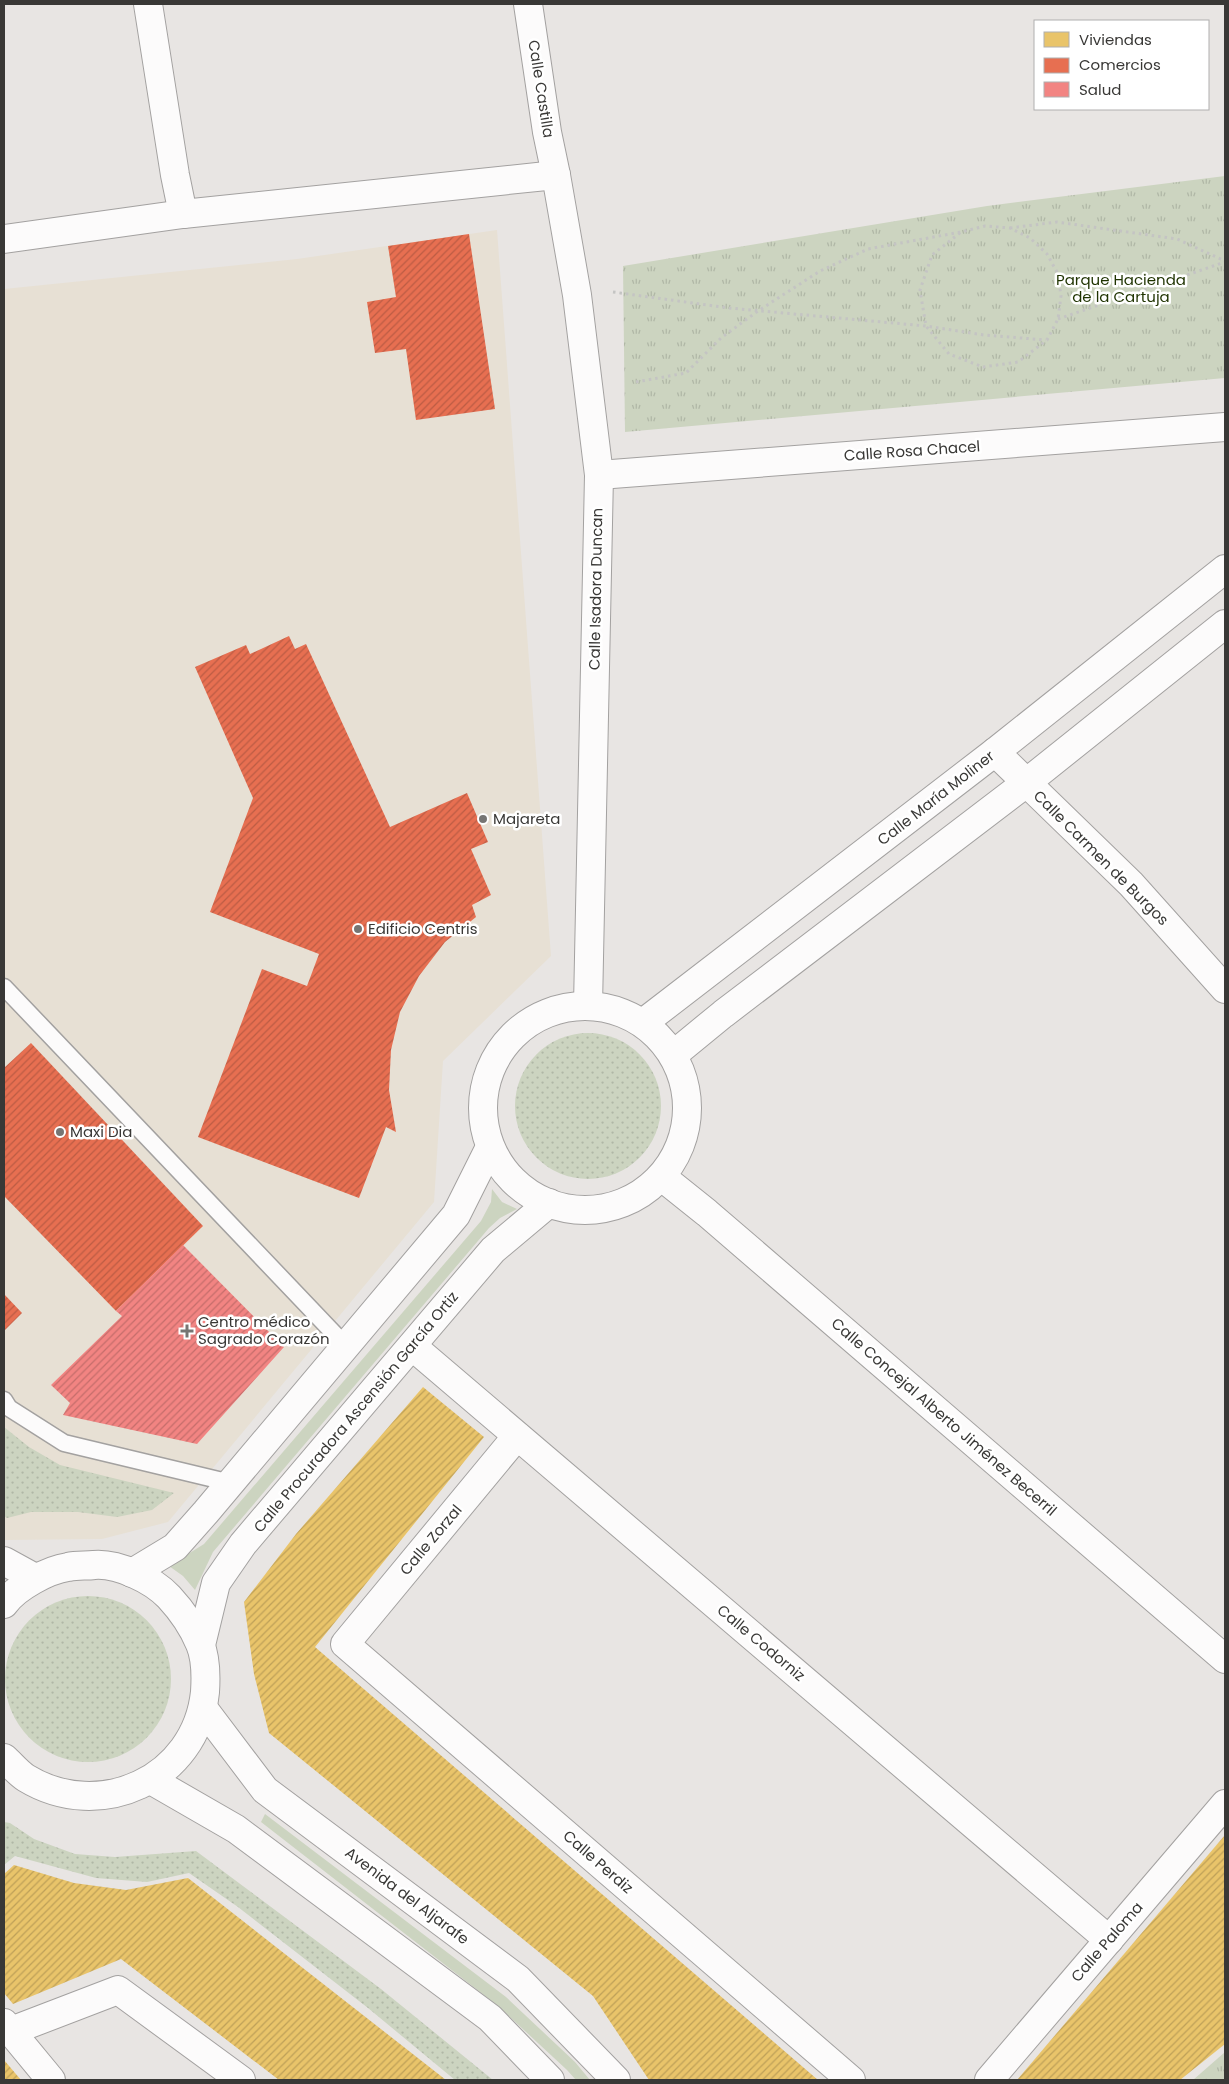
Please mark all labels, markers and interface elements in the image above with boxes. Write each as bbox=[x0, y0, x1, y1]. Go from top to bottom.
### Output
legend bbox=[1034, 20, 1209, 110]
text: Viviendas bbox=[1079, 29, 1152, 50]
street label: Calle Castilla bbox=[523, 39, 560, 139]
text: Comercios bbox=[1079, 54, 1161, 75]
text: Salud bbox=[1079, 79, 1121, 100]
park label: Parque Hacienda de la Cartuja bbox=[1056, 269, 1186, 307]
street label: Calle Rosa Chacel bbox=[843, 435, 981, 466]
street label: Calle Isadora Duncan bbox=[584, 508, 607, 670]
street label: Calle María Moliner bbox=[873, 745, 999, 850]
street label: Calle Carmen de Burgos bbox=[1029, 785, 1174, 930]
place label: Majareta bbox=[493, 808, 560, 829]
marker: Majareta bbox=[477, 813, 489, 825]
place label: Edificio Centris bbox=[368, 918, 478, 939]
marker: Edificio Centris bbox=[352, 923, 364, 935]
place label: Maxi Dia bbox=[70, 1121, 132, 1142]
marker: Maxi Dia bbox=[54, 1126, 66, 1138]
street label: Calle Procuradora Ascensión García Ortiz bbox=[248, 1287, 463, 1537]
place label: Centro médico Sagrado Corazón bbox=[198, 1311, 330, 1349]
street label: Calle Concejal Alberto Jiménez Becerril bbox=[827, 1313, 1062, 1521]
marker: Centro médico Sagrado Corazón bbox=[180, 1324, 194, 1338]
street label: Calle Zorzal bbox=[395, 1500, 466, 1580]
street label: Calle Codorniz bbox=[713, 1600, 810, 1686]
street label: Calle Perdiz bbox=[559, 1825, 638, 1898]
street label: Avenida del Aljarafe bbox=[341, 1842, 474, 1949]
street label: Calle Paloma bbox=[1066, 1897, 1147, 1986]

